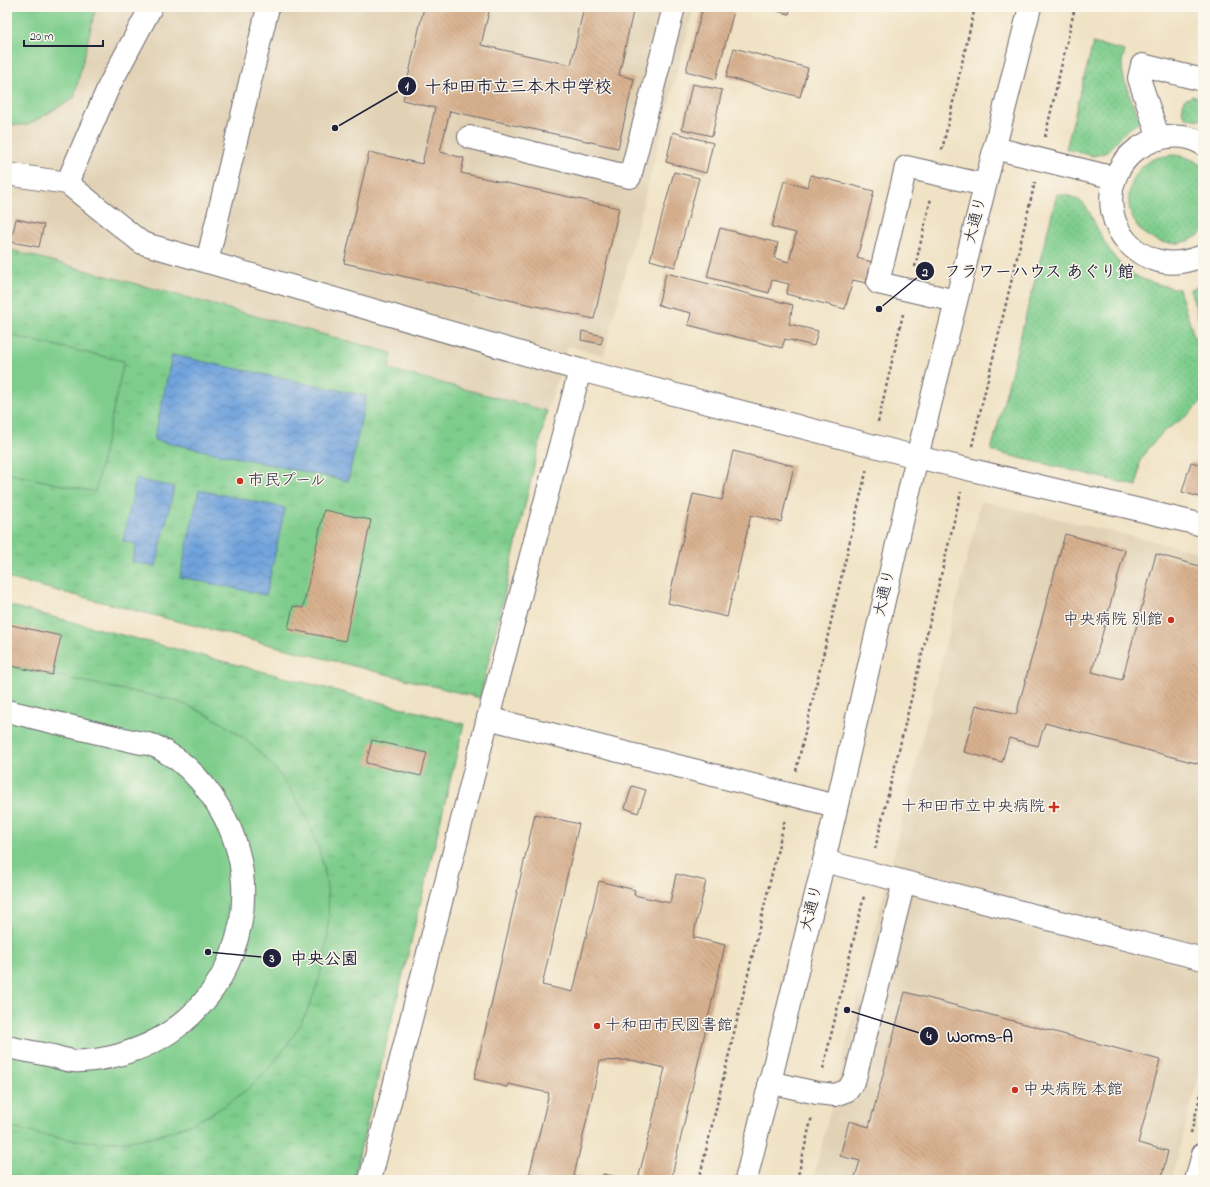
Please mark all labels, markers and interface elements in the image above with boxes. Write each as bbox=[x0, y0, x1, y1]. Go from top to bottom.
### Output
scale bar bbox=[24, 22, 103, 48]
text: 20 m bbox=[30, 28, 53, 46]
callout: 十和田市立三本木中学校 bbox=[397, 71, 620, 100]
text: 十和田市立三本木中学校 bbox=[425, 75, 612, 100]
text: 1 bbox=[405, 78, 409, 96]
street label: 大通り bbox=[959, 194, 993, 246]
callout: フラワーハウス あぐり館 bbox=[915, 257, 1142, 286]
text: フラワーハウス あぐり館 bbox=[944, 260, 1134, 285]
text: 2 bbox=[921, 264, 928, 282]
place label: 市民プール bbox=[248, 469, 326, 493]
marker: 市民プール bbox=[235, 476, 245, 486]
street label: 大通り bbox=[868, 567, 902, 619]
place label: 中央病院 別館 bbox=[1063, 608, 1163, 632]
marker: 中央病院 別館 bbox=[1166, 615, 1176, 625]
place label: 十和田市立中央病院 bbox=[901, 795, 1045, 819]
marker: 十和田市立中央病院 bbox=[1048, 801, 1060, 813]
street label: 大通り bbox=[795, 882, 829, 934]
callout: 中央公園 bbox=[262, 943, 366, 972]
text: 中央公園 bbox=[290, 947, 358, 972]
text: 3 bbox=[269, 950, 275, 968]
place label: 十和田市民図書館 bbox=[605, 1014, 733, 1038]
marker: 十和田市民図書館 bbox=[592, 1021, 602, 1031]
callout: Worms-A bbox=[919, 1021, 1021, 1050]
text: Worms-A bbox=[947, 1025, 1013, 1050]
text: 4 bbox=[926, 1028, 932, 1046]
place label: 中央病院 本館 bbox=[1023, 1078, 1123, 1102]
marker: 中央病院 本館 bbox=[1010, 1085, 1020, 1095]

